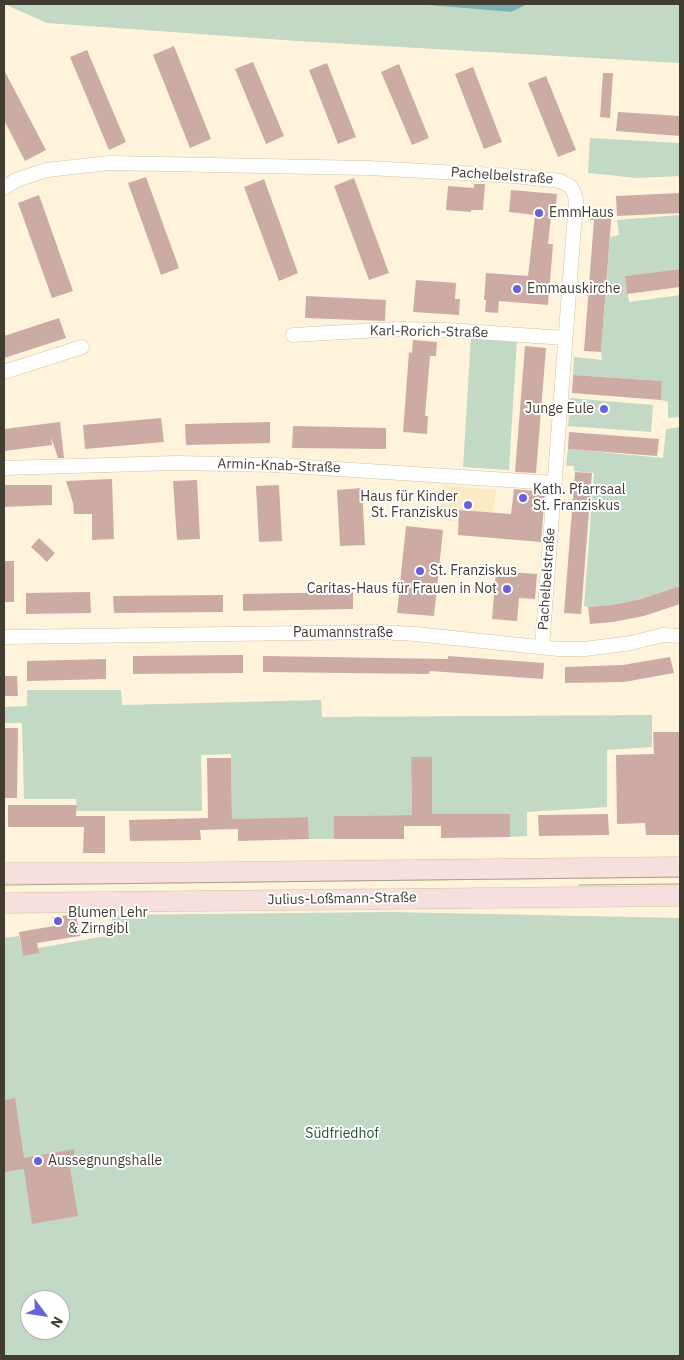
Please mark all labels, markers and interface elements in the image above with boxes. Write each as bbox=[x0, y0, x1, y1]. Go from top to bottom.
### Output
street label: Pachelbelstraße bbox=[450, 164, 554, 188]
place label: EmmHaus bbox=[549, 205, 614, 221]
marker: EmmHaus bbox=[533, 207, 545, 219]
place label: Emmauskirche bbox=[527, 281, 620, 297]
marker: Emmauskirche bbox=[511, 283, 523, 295]
street label: Karl-Rorich-Straße bbox=[370, 323, 488, 341]
place label: Junge Eule bbox=[525, 401, 594, 417]
marker: Junge Eule bbox=[598, 403, 610, 415]
street label: Armin-Knab-Straße bbox=[217, 455, 341, 477]
place label: Kath. Pfarrsaal St. Franziskus bbox=[533, 482, 625, 514]
place label: Haus für Kinder St. Franziskus bbox=[360, 489, 458, 522]
marker: Kath. Pfarrsaal St. Franziskus bbox=[517, 492, 529, 504]
marker: Haus für Kinder St. Franziskus bbox=[462, 499, 474, 511]
street label: Pachelbelstraße bbox=[535, 527, 559, 631]
place label: St. Franziskus bbox=[430, 563, 517, 579]
marker: St. Franziskus bbox=[414, 565, 426, 577]
place label: Caritas-Haus für Frauen in Not bbox=[307, 581, 497, 597]
marker: Caritas-Haus für Frauen in Not bbox=[501, 583, 513, 595]
street label: Paumannstraße bbox=[293, 625, 393, 641]
street label: Julius-Loßmann-Straße bbox=[267, 889, 417, 909]
place label: Blumen Lehr & Zirngibl bbox=[68, 905, 148, 938]
marker: Blumen Lehr & Zirngibl bbox=[52, 915, 64, 927]
park label: Südfriedhof bbox=[305, 1126, 379, 1142]
place label: Aussegnungshalle bbox=[48, 1153, 162, 1169]
marker: Aussegnungshalle bbox=[32, 1155, 44, 1167]
north arrow bbox=[20, 1290, 70, 1340]
text: N bbox=[47, 1313, 67, 1331]

